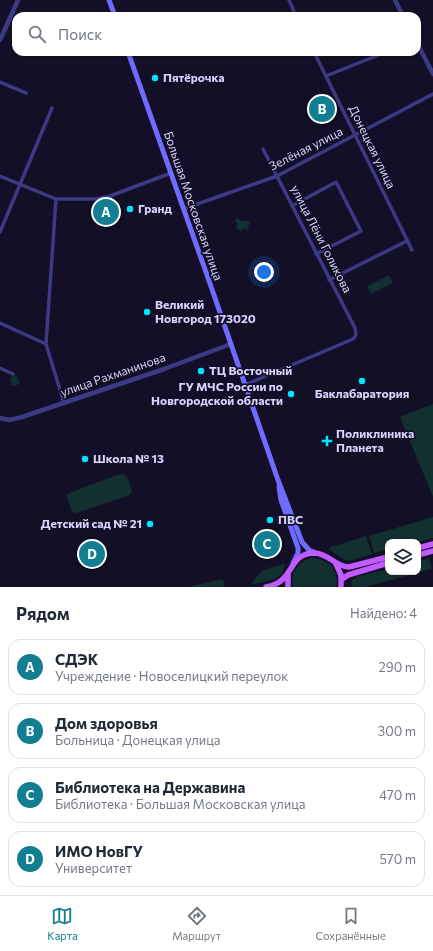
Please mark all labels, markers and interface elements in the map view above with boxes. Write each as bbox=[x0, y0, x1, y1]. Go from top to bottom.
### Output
search box bbox=[12, 12, 421, 56]
icon: search bbox=[26, 23, 48, 45]
text: Поиск bbox=[58, 25, 102, 43]
place label: Пятёрочка bbox=[163, 70, 225, 84]
marker: Пятёрочка bbox=[150, 73, 160, 83]
pin: B bbox=[309, 94, 335, 124]
street label: Донецкая улица bbox=[347, 103, 399, 190]
street label: Зелёная улица bbox=[266, 123, 345, 173]
street label: Большая Московская улица bbox=[162, 129, 226, 282]
street label: улица Лёни Голикова bbox=[289, 182, 355, 295]
pin: A bbox=[93, 197, 119, 227]
place label: Гранд bbox=[138, 201, 172, 215]
marker: Гранд bbox=[125, 204, 135, 214]
your location bbox=[254, 262, 274, 282]
place label: Великий Новгород 173020 bbox=[155, 297, 256, 325]
marker: Великий Новгород 173020 bbox=[142, 307, 152, 317]
street label: улица Рахманинова bbox=[58, 349, 167, 399]
place label: ТЦ Восточный bbox=[209, 363, 292, 377]
marker: ТЦ Восточный bbox=[196, 366, 206, 376]
marker: Баклабаратория bbox=[357, 376, 367, 386]
place label: ГУ МЧС России по Новгородской области bbox=[151, 379, 283, 407]
place label: Баклабаратория bbox=[315, 386, 409, 400]
marker: ГУ МЧС России по Новгородской области bbox=[286, 389, 296, 399]
place label: Поликлиника Планета bbox=[336, 426, 414, 454]
marker: Поликлиника Планета bbox=[321, 435, 333, 447]
place label: Школа № 13 bbox=[93, 451, 164, 465]
marker: Школа № 13 bbox=[80, 454, 90, 464]
place label: ПВС bbox=[278, 512, 303, 526]
marker: ПВС bbox=[265, 515, 275, 525]
place label: Детский сад № 21 bbox=[41, 516, 142, 530]
marker: Детский сад № 21 bbox=[145, 519, 155, 529]
pin: C bbox=[254, 529, 280, 559]
pin: D bbox=[79, 539, 105, 569]
map controls bbox=[385, 539, 421, 575]
button: layers bbox=[385, 539, 421, 575]
text: Рядом bbox=[16, 603, 70, 624]
text: Найдено: 4 bbox=[350, 605, 417, 621]
text: СДЭК bbox=[55, 650, 98, 668]
text: A bbox=[25, 659, 35, 675]
text: 290 m bbox=[379, 659, 416, 675]
text: Учреждение · Новоселицкий переулок bbox=[55, 668, 288, 684]
text: Дом здоровья bbox=[55, 714, 158, 732]
text: B bbox=[26, 723, 34, 739]
text: 300 m bbox=[378, 723, 416, 739]
text: Больница · Донецкая улица bbox=[55, 732, 221, 748]
text: Библиотека на Державина bbox=[55, 778, 245, 796]
text: C bbox=[26, 787, 34, 803]
text: 470 m bbox=[379, 787, 416, 803]
text: Библиотека · Большая Московская улица bbox=[55, 796, 305, 812]
text: ИМО НовГУ bbox=[55, 842, 143, 860]
text: D bbox=[25, 851, 35, 867]
text: 570 m bbox=[379, 851, 416, 867]
text: Университет bbox=[55, 860, 132, 876]
tab: Карта bbox=[47, 905, 78, 942]
tab: Маршрут bbox=[172, 905, 221, 942]
tab: Сохранённые bbox=[316, 905, 386, 942]

